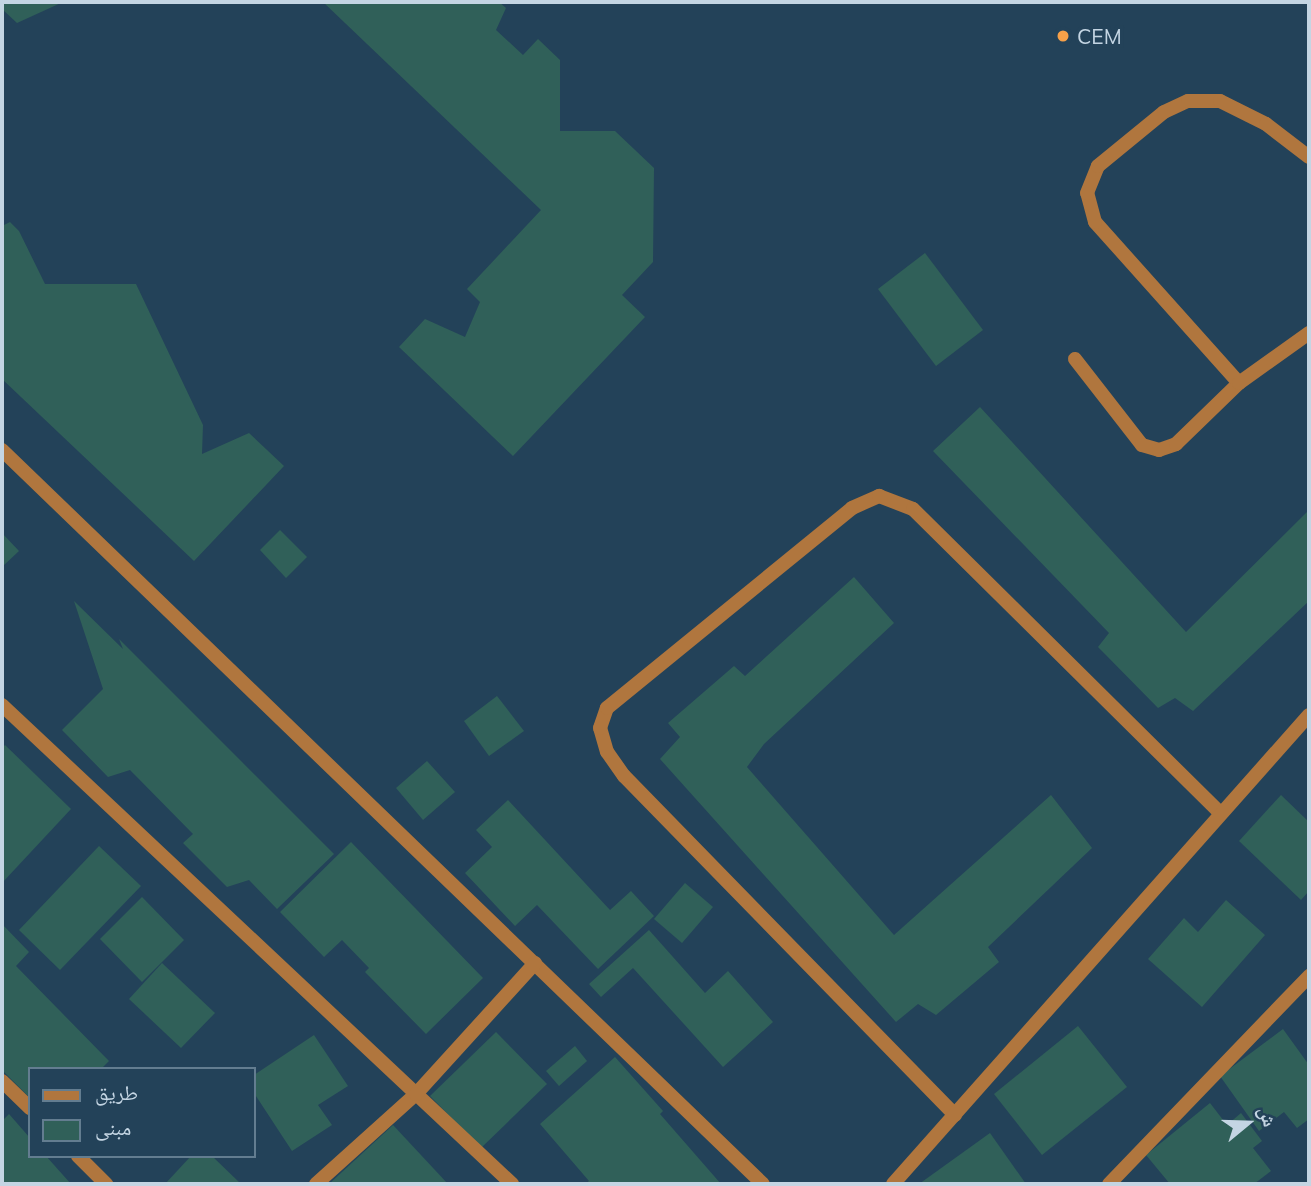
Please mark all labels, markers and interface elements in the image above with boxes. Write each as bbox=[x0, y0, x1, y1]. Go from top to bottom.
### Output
place label: CEM bbox=[1077, 23, 1122, 49]
marker: CEM bbox=[1055, 28, 1071, 44]
legend bbox=[28, 1067, 256, 1158]
text: طريق bbox=[95, 1079, 138, 1105]
north arrow bbox=[1213, 1088, 1283, 1158]
text: ش bbox=[1253, 1103, 1282, 1130]
text: مبنى bbox=[95, 1114, 131, 1140]

